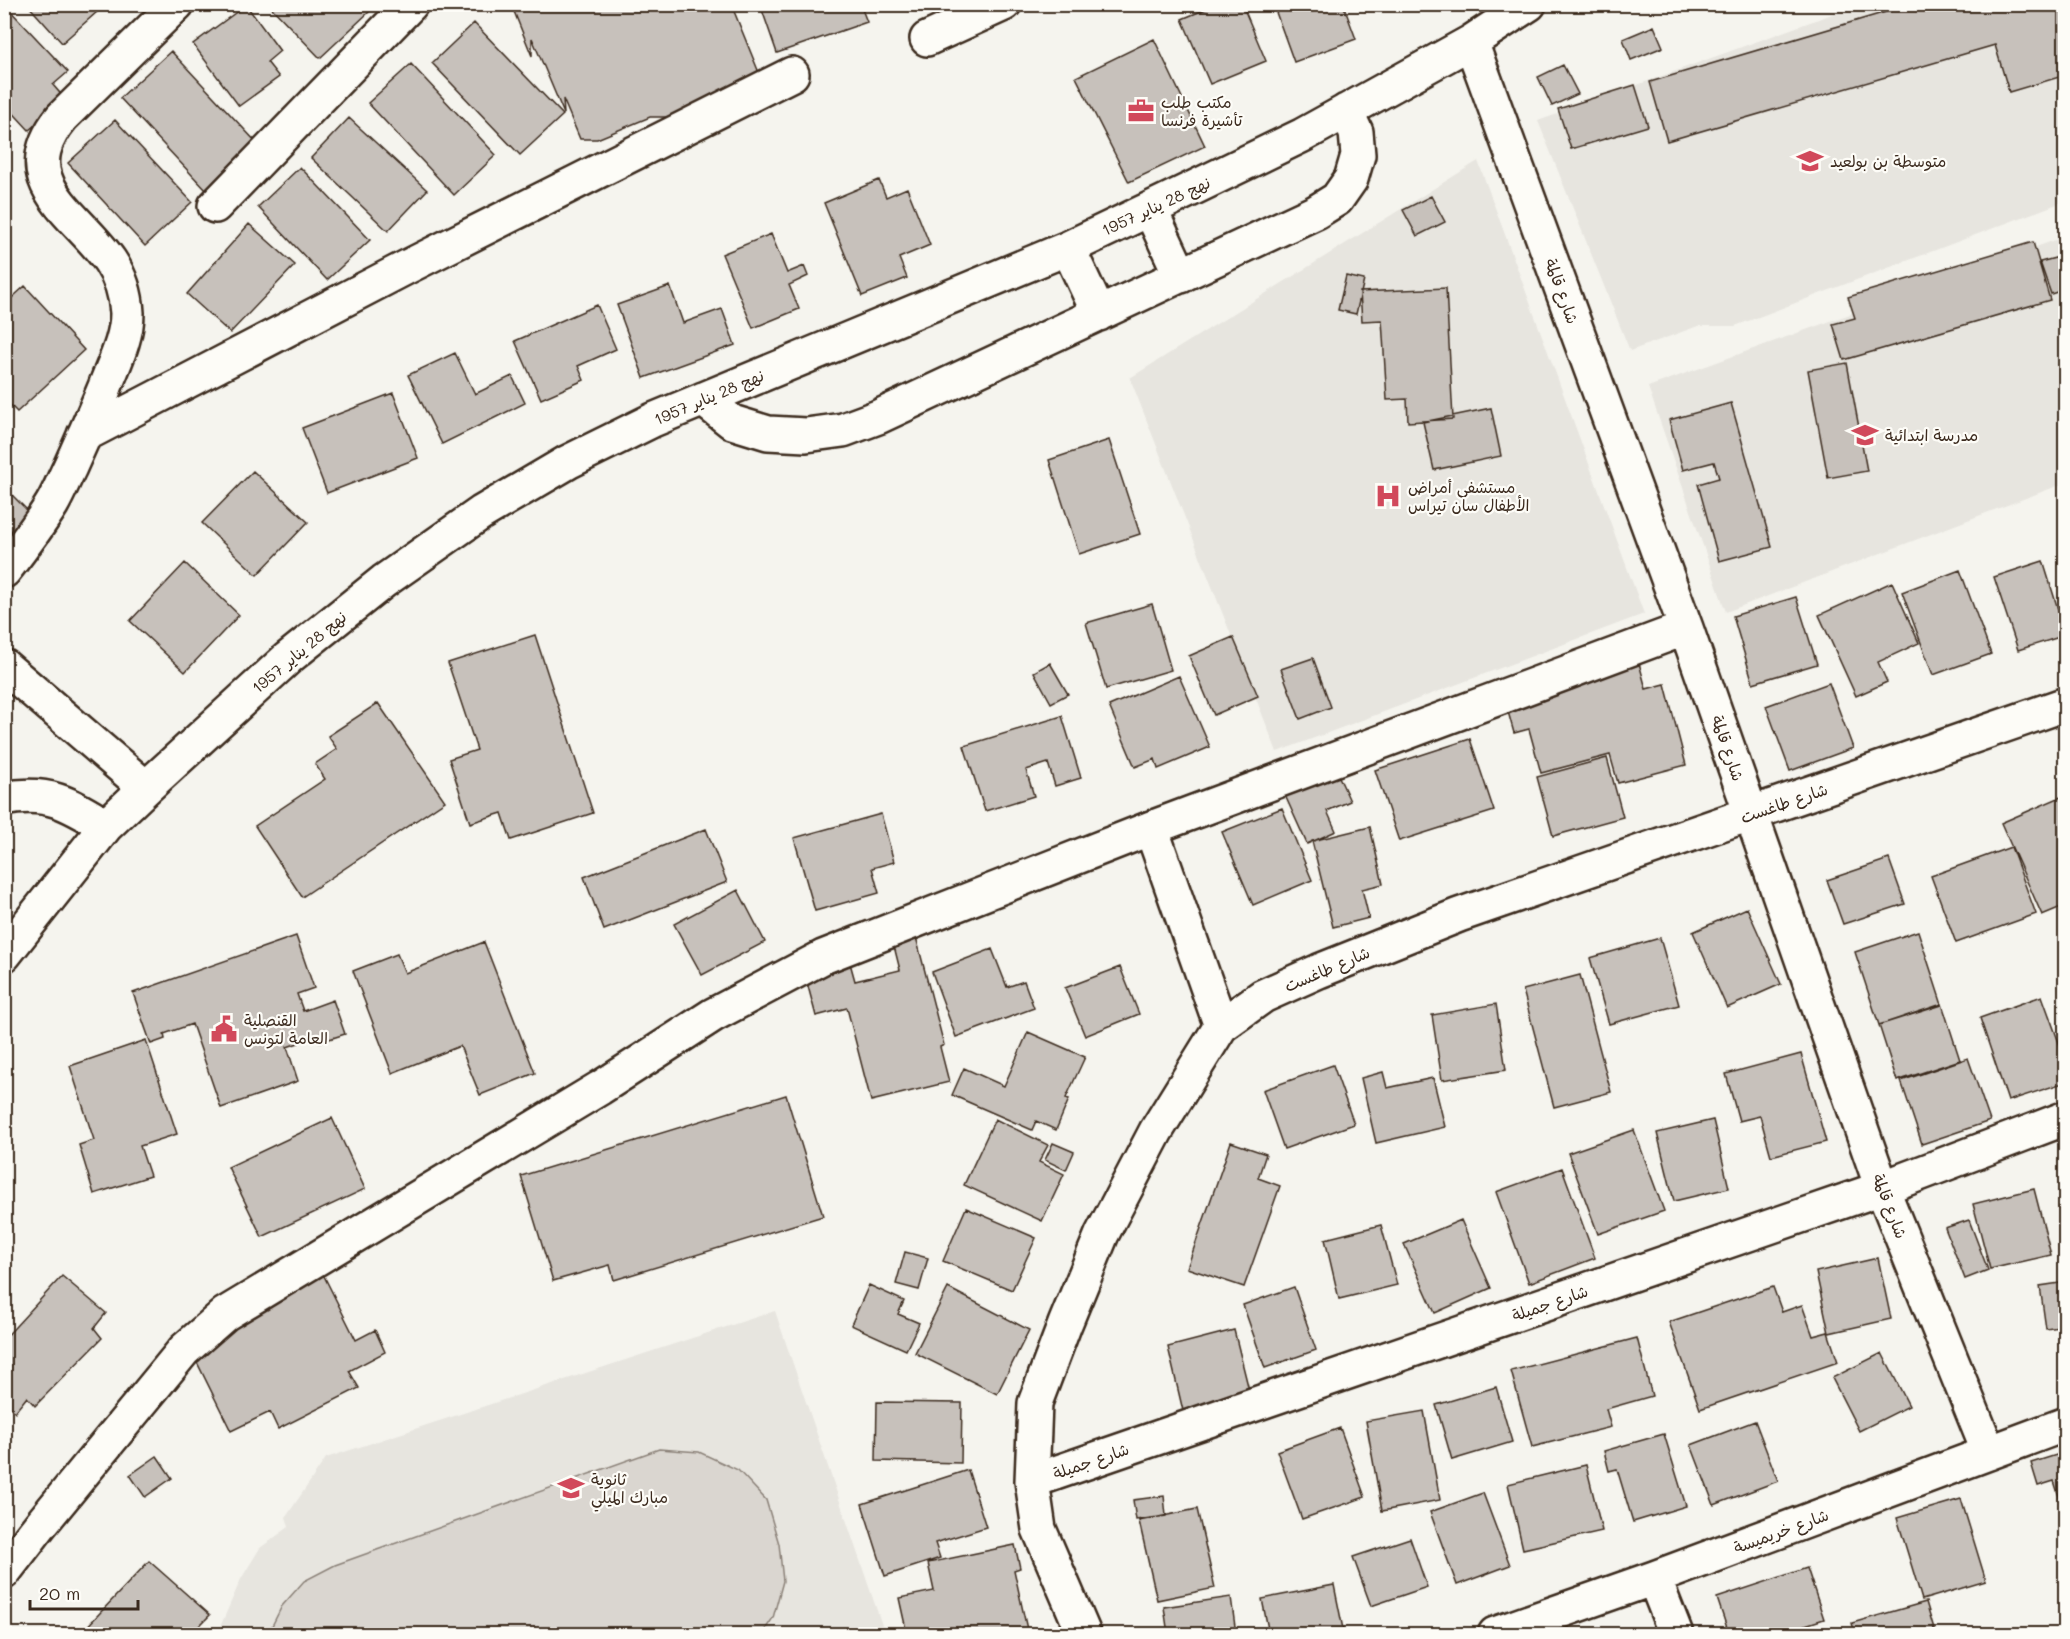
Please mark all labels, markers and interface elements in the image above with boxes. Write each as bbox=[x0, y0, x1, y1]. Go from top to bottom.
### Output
place label: مكتب طلب تأشيرة فرنسا bbox=[1161, 91, 1243, 130]
office icon: مكتب طلب تأشيرة فرنسا bbox=[1126, 96, 1156, 126]
school or university icon: متوسطة بن بولعيد bbox=[1795, 146, 1825, 176]
place label: متوسطة بن بولعيد bbox=[1830, 150, 1946, 172]
street label: نهج 28 يناير 1957 bbox=[1098, 171, 1214, 241]
street label: شارع قالمة bbox=[1539, 255, 1584, 327]
street label: نهج 28 يناير 1957 bbox=[651, 364, 767, 430]
school or university icon: مدرسة ابتدائية bbox=[1850, 420, 1880, 450]
place label: مدرسة ابتدائية bbox=[1885, 424, 1978, 445]
place label: مستشفى أمراض الأطفال سان تيراس bbox=[1408, 476, 1530, 515]
hospital icon: مستشفى أمراض الأطفال سان تيراس bbox=[1373, 481, 1403, 511]
street label: نهج 28 يناير 1957 bbox=[247, 606, 351, 698]
street label: شارع قالمة bbox=[1706, 712, 1749, 784]
street label: شارع طاغست bbox=[1737, 778, 1831, 829]
street label: شارع طاغست bbox=[1281, 941, 1374, 998]
place label: القنصلية العامة لتونس bbox=[244, 1009, 328, 1049]
public building icon: القنصلية العامة لتونس bbox=[209, 1014, 239, 1044]
street label: شارع قالمة bbox=[1867, 1170, 1912, 1242]
street label: شارع جميلة bbox=[1509, 1280, 1591, 1327]
street label: شارع جميلة bbox=[1050, 1438, 1132, 1485]
place label: ثانوية مبارك الميلي bbox=[591, 1468, 668, 1512]
school or university icon: ثانوية مبارك الميلي bbox=[556, 1473, 586, 1503]
street label: شارع خريميسة bbox=[1730, 1504, 1832, 1559]
scale bar bbox=[30, 1573, 138, 1611]
text: 20 m bbox=[39, 1581, 80, 1605]

